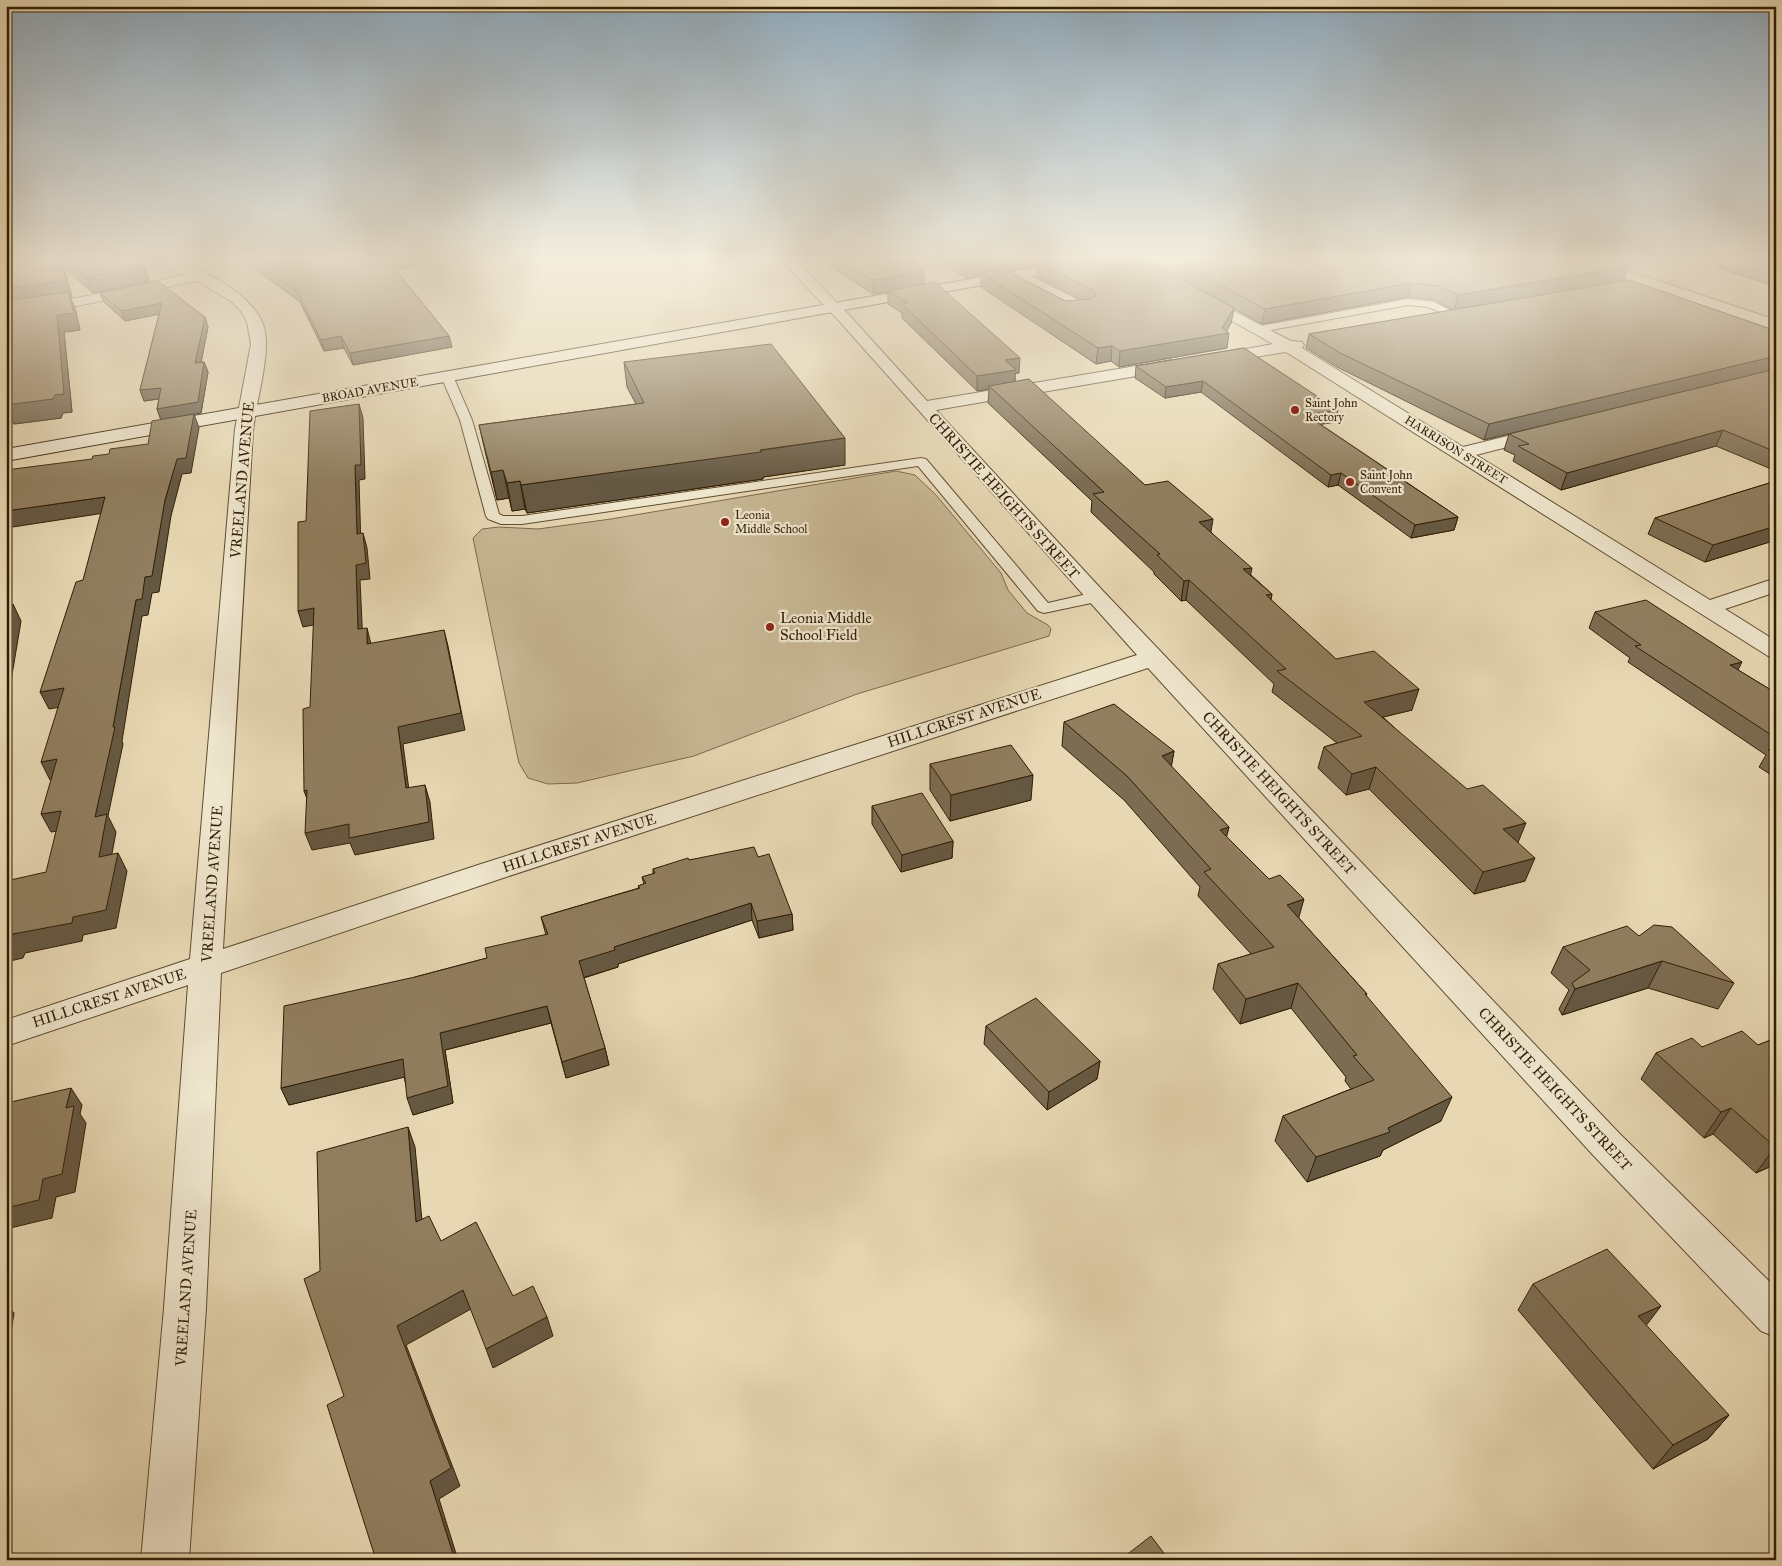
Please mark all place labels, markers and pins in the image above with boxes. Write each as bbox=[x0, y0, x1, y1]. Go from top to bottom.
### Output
place label: Saint John Rectory bbox=[1305, 396, 1358, 424]
marker: Saint John Rectory bbox=[1289, 404, 1301, 416]
place label: Saint John Convent bbox=[1360, 468, 1413, 496]
marker: Saint John Convent bbox=[1344, 476, 1356, 488]
place label: Leonia Middle School bbox=[735, 508, 808, 536]
marker: Leonia Middle School bbox=[719, 516, 731, 528]
place label: Leonia Middle School Field bbox=[780, 609, 872, 644]
marker: Leonia Middle School Field bbox=[764, 621, 776, 633]

